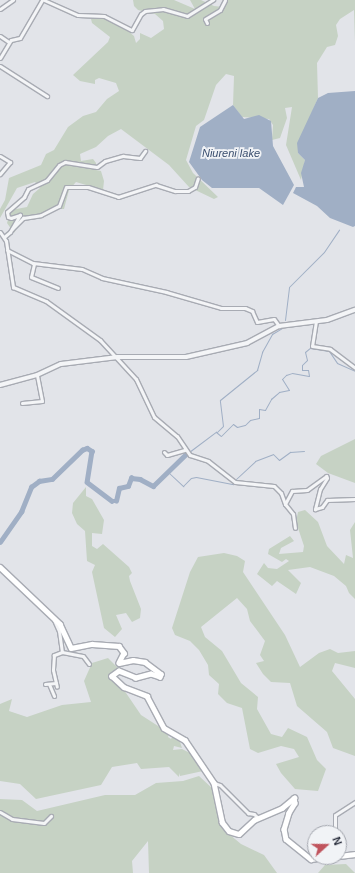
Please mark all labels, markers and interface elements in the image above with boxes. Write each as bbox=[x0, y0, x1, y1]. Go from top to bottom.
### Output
water label: Niureni lake bbox=[202, 146, 260, 160]
north arrow bbox=[307, 825, 347, 865]
text: N bbox=[330, 835, 344, 847]

